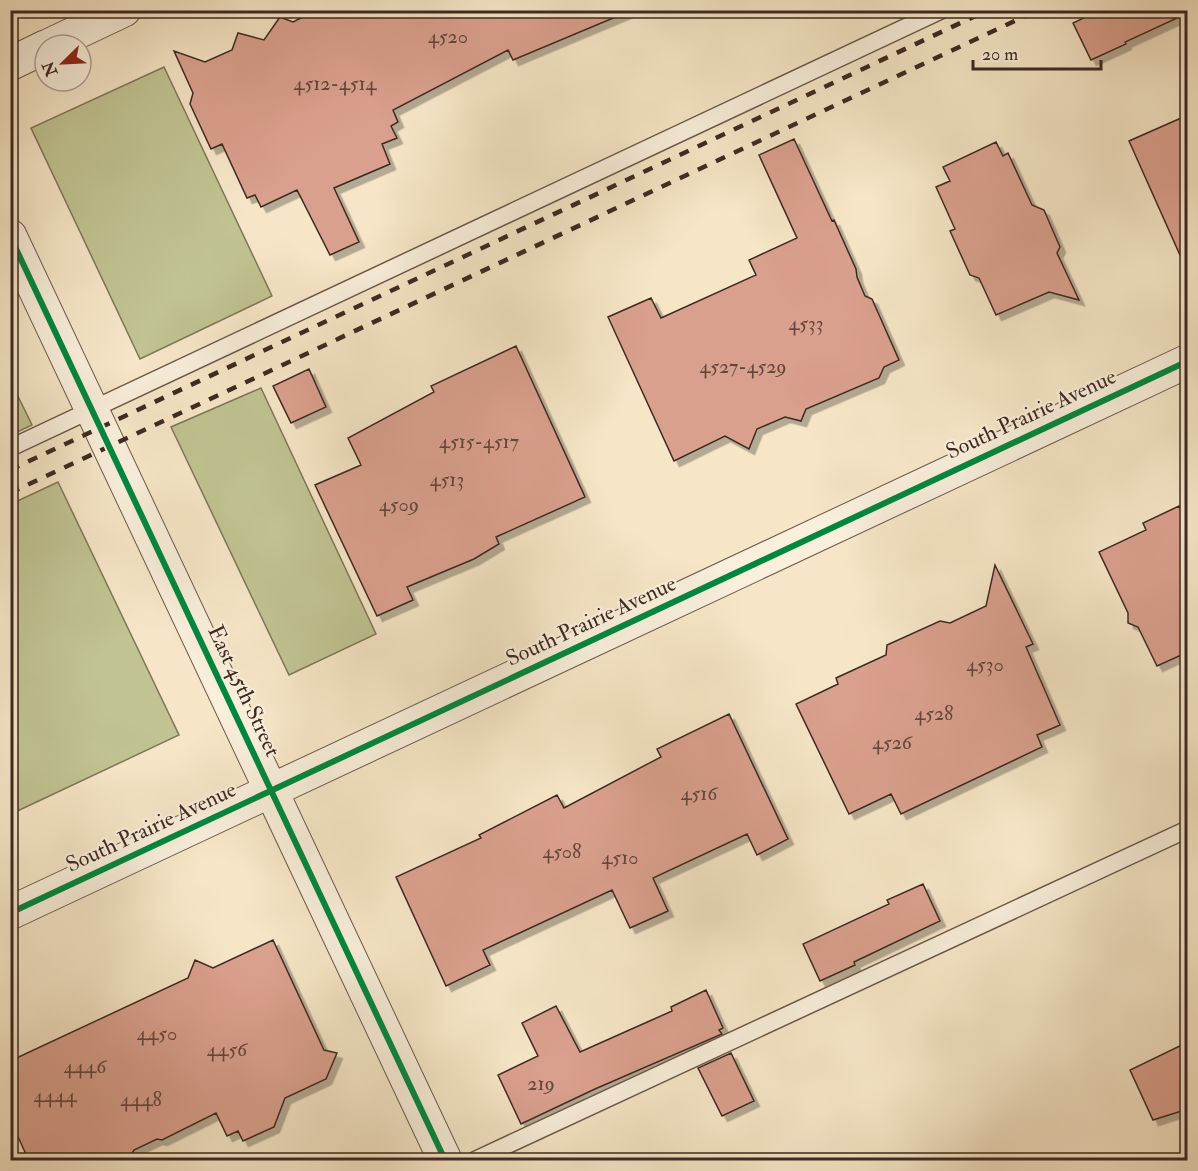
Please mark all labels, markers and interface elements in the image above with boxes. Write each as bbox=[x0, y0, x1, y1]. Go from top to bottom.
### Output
house number: 4520 bbox=[428, 24, 468, 49]
north arrow bbox=[33, 33, 93, 93]
scale bar bbox=[973, 33, 1100, 71]
text: 20 m bbox=[982, 43, 1018, 66]
text: N bbox=[38, 57, 63, 80]
house number: 4512-4514 bbox=[294, 71, 378, 96]
house number: 4533 bbox=[789, 311, 823, 336]
house number: 4527-4529 bbox=[699, 354, 787, 379]
street label: South Prairie Avenue bbox=[941, 362, 1121, 466]
house number: 4515-4517 bbox=[439, 429, 519, 454]
house number: 4513 bbox=[430, 467, 464, 492]
house number: 4509 bbox=[379, 492, 419, 517]
street label: South Prairie Avenue bbox=[501, 569, 681, 673]
street label: East 45th Street bbox=[201, 621, 287, 761]
house number: 4530 bbox=[966, 652, 1004, 677]
house number: 4528 bbox=[914, 701, 954, 726]
house number: 4526 bbox=[872, 730, 913, 755]
street label: South Prairie Avenue bbox=[61, 775, 241, 879]
house number: 4516 bbox=[681, 781, 718, 806]
house number: 4508 bbox=[542, 839, 582, 864]
house number: 4510 bbox=[602, 845, 638, 870]
house number: 4450 bbox=[137, 1021, 177, 1046]
house number: 4456 bbox=[207, 1037, 248, 1062]
house number: 4446 bbox=[64, 1054, 107, 1079]
house number: 219 bbox=[527, 1071, 555, 1096]
house number: 4444 bbox=[33, 1083, 78, 1108]
house number: 4448 bbox=[120, 1087, 162, 1112]

